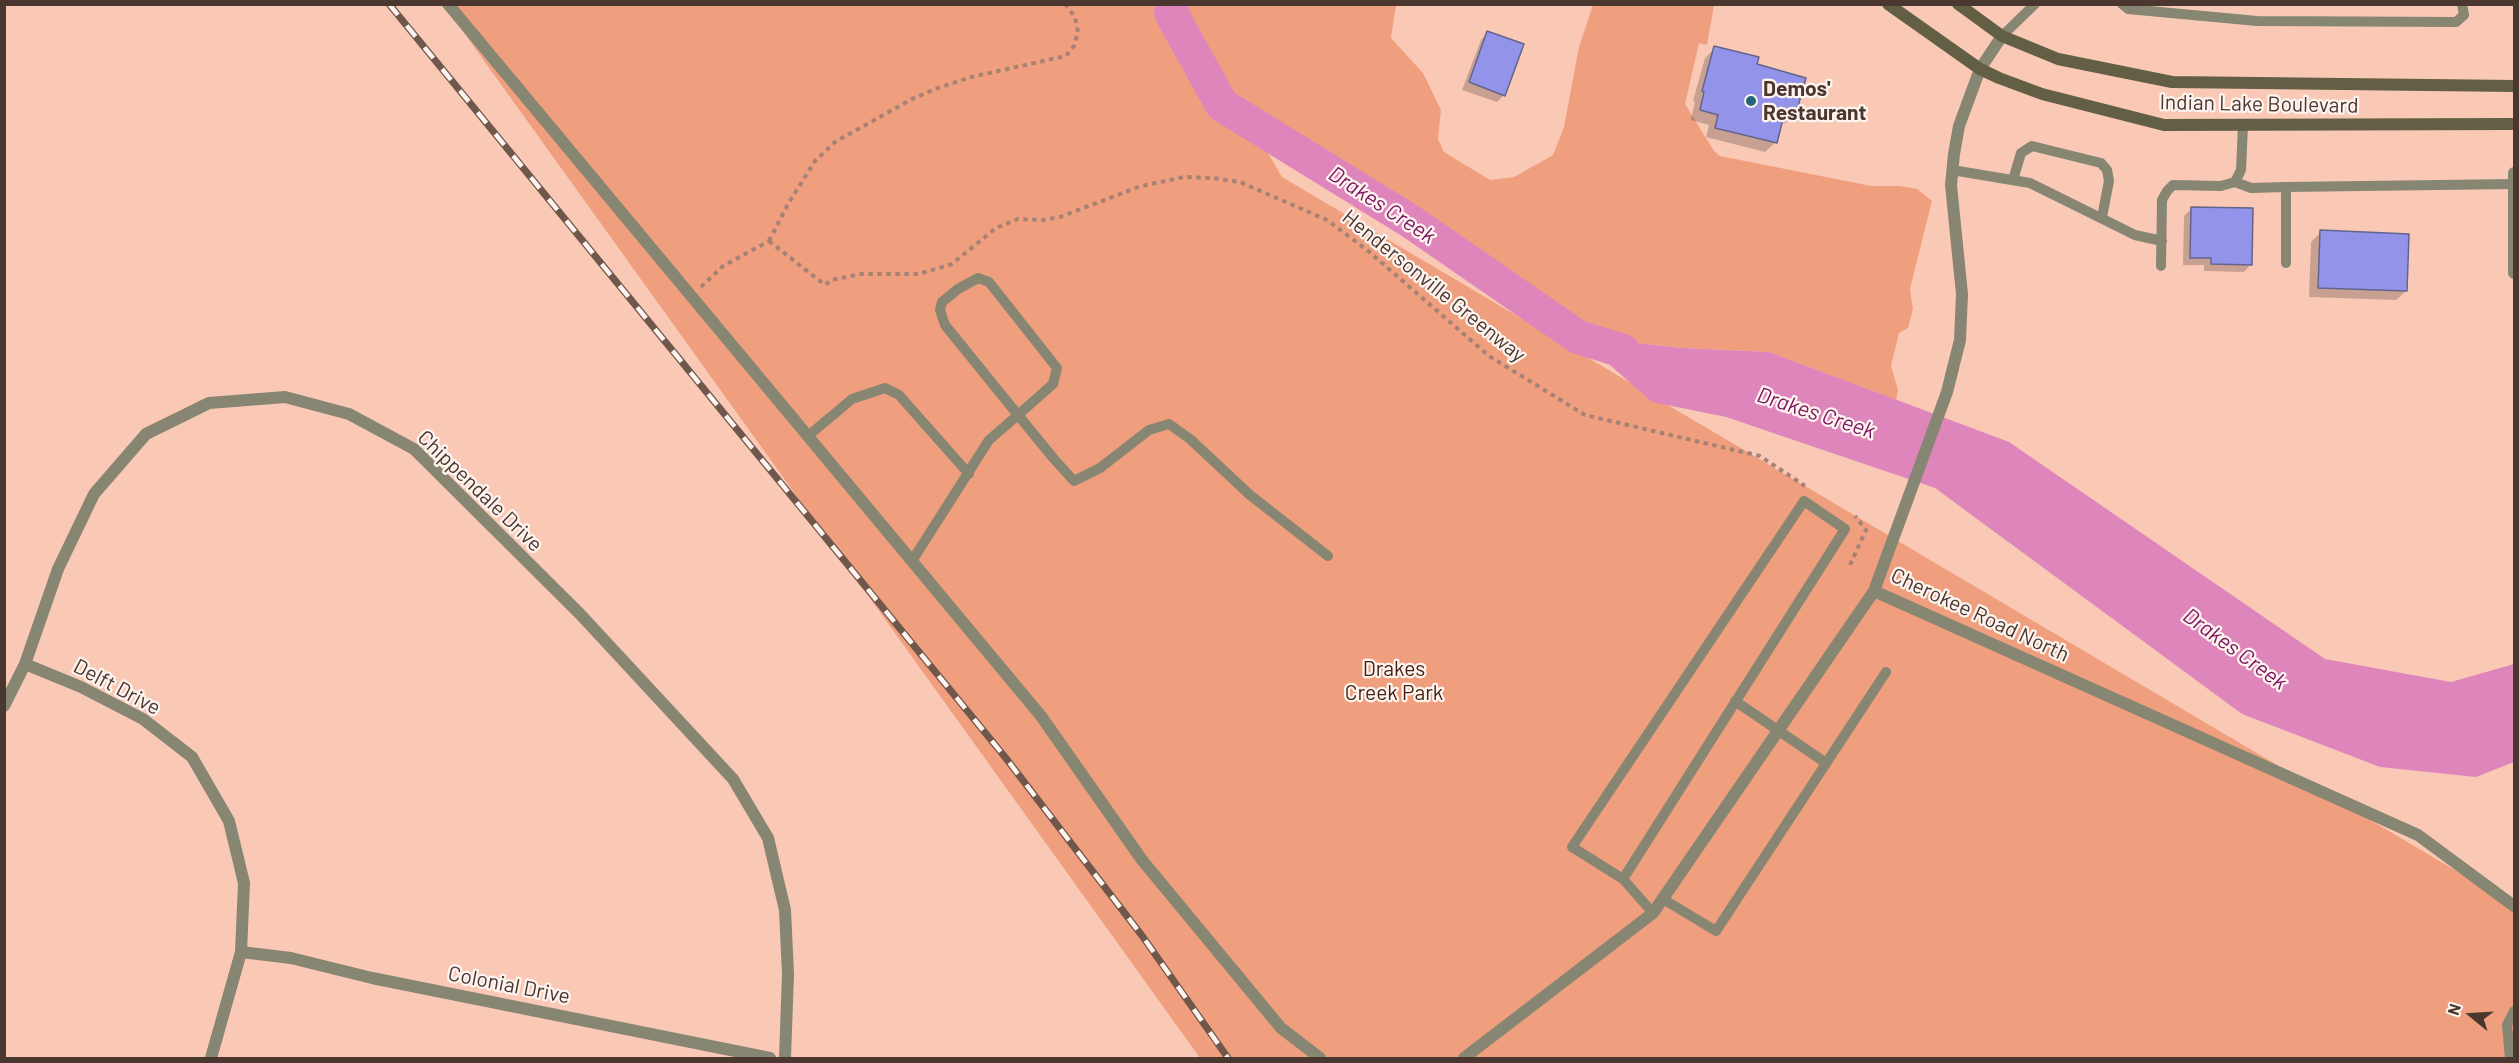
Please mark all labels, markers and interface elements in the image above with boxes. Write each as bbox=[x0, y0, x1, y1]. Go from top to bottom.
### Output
place label: Demos' Restaurant bbox=[1763, 76, 1867, 126]
street label: Indian Lake Boulevard bbox=[2159, 90, 2359, 118]
marker: Demos' Restaurant bbox=[1744, 94, 1758, 108]
water label: Drakes Creek bbox=[1323, 161, 1441, 249]
street label: Hendersonville Greenway bbox=[1337, 204, 1531, 368]
water label: Drakes Creek bbox=[1754, 382, 1878, 444]
street label: Chippendale Drive bbox=[412, 425, 548, 557]
street label: Cherokee Road North bbox=[1887, 563, 2073, 667]
water label: Drakes Creek bbox=[2178, 602, 2292, 696]
street label: Delft Drive bbox=[69, 654, 165, 720]
park label: Drakes Creek Park bbox=[1345, 656, 1443, 706]
street label: Colonial Drive bbox=[446, 961, 572, 1009]
north arrow bbox=[2441, 985, 2501, 1045]
text: N bbox=[2443, 1001, 2464, 1017]

